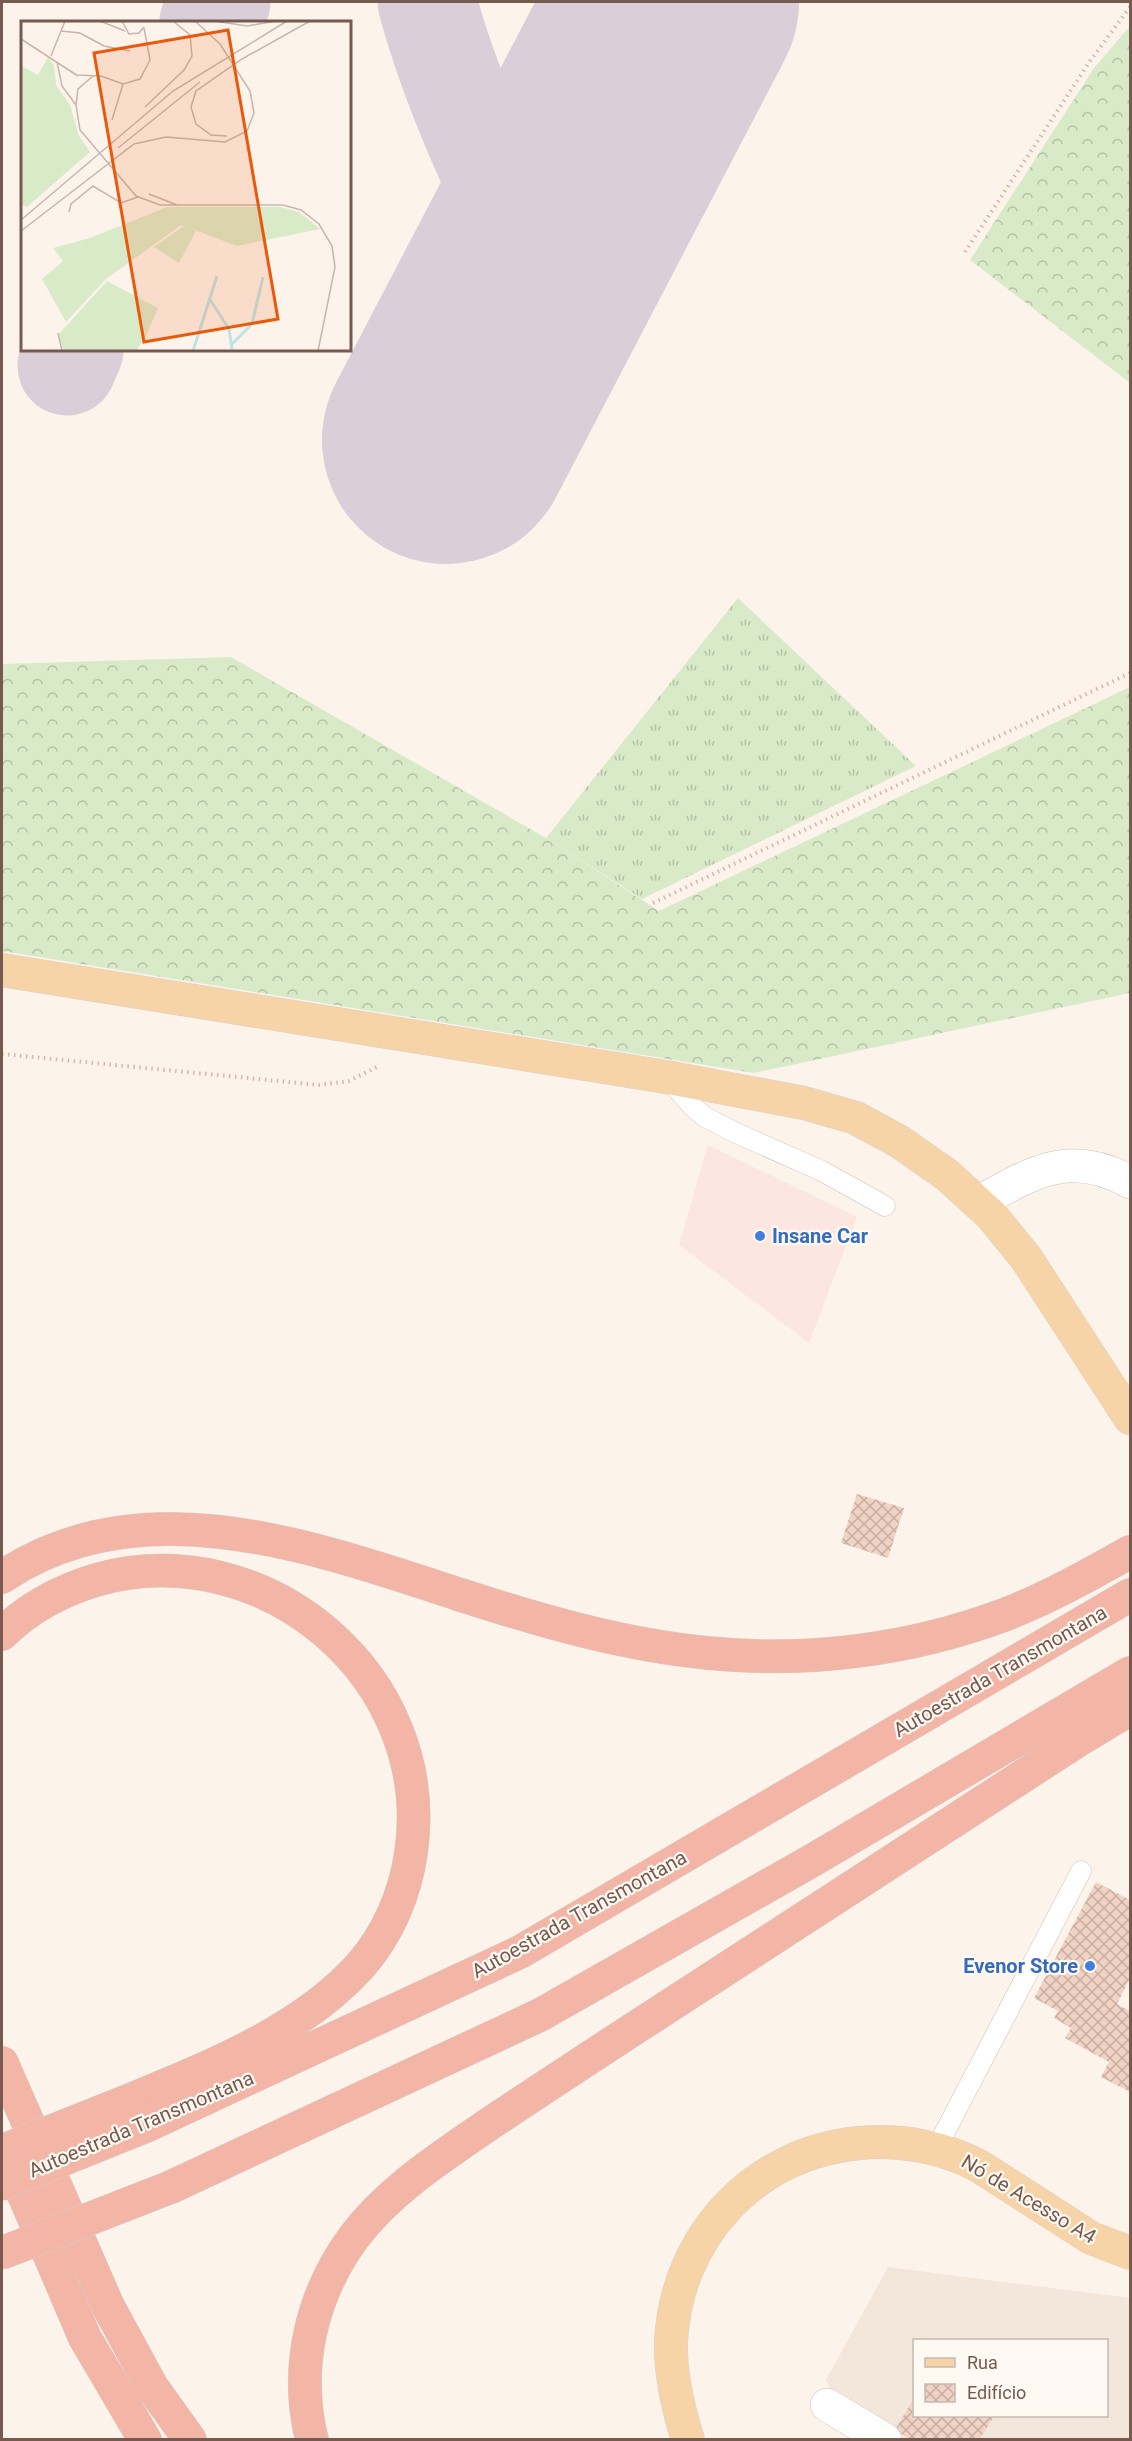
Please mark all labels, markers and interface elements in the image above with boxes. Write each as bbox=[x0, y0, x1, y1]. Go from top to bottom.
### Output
inset map bbox=[21, 21, 351, 351]
place label: Insane Car bbox=[772, 1224, 869, 1248]
marker: Insane Car bbox=[753, 1229, 767, 1243]
street label: Autoestrada Transmontana bbox=[889, 1600, 1111, 1742]
street label: Autoestrada Transmontana bbox=[467, 1845, 691, 1983]
place label: Evenor Store bbox=[963, 1954, 1078, 1978]
marker: Evenor Store bbox=[1083, 1959, 1097, 1973]
street label: Autoestrada Transmontana bbox=[25, 2066, 257, 2182]
street label: Nó de Acesso A4 bbox=[957, 2149, 1101, 2249]
legend bbox=[913, 2339, 1108, 2417]
text: Rua bbox=[967, 2352, 998, 2373]
text: Edifício bbox=[967, 2382, 1026, 2403]

